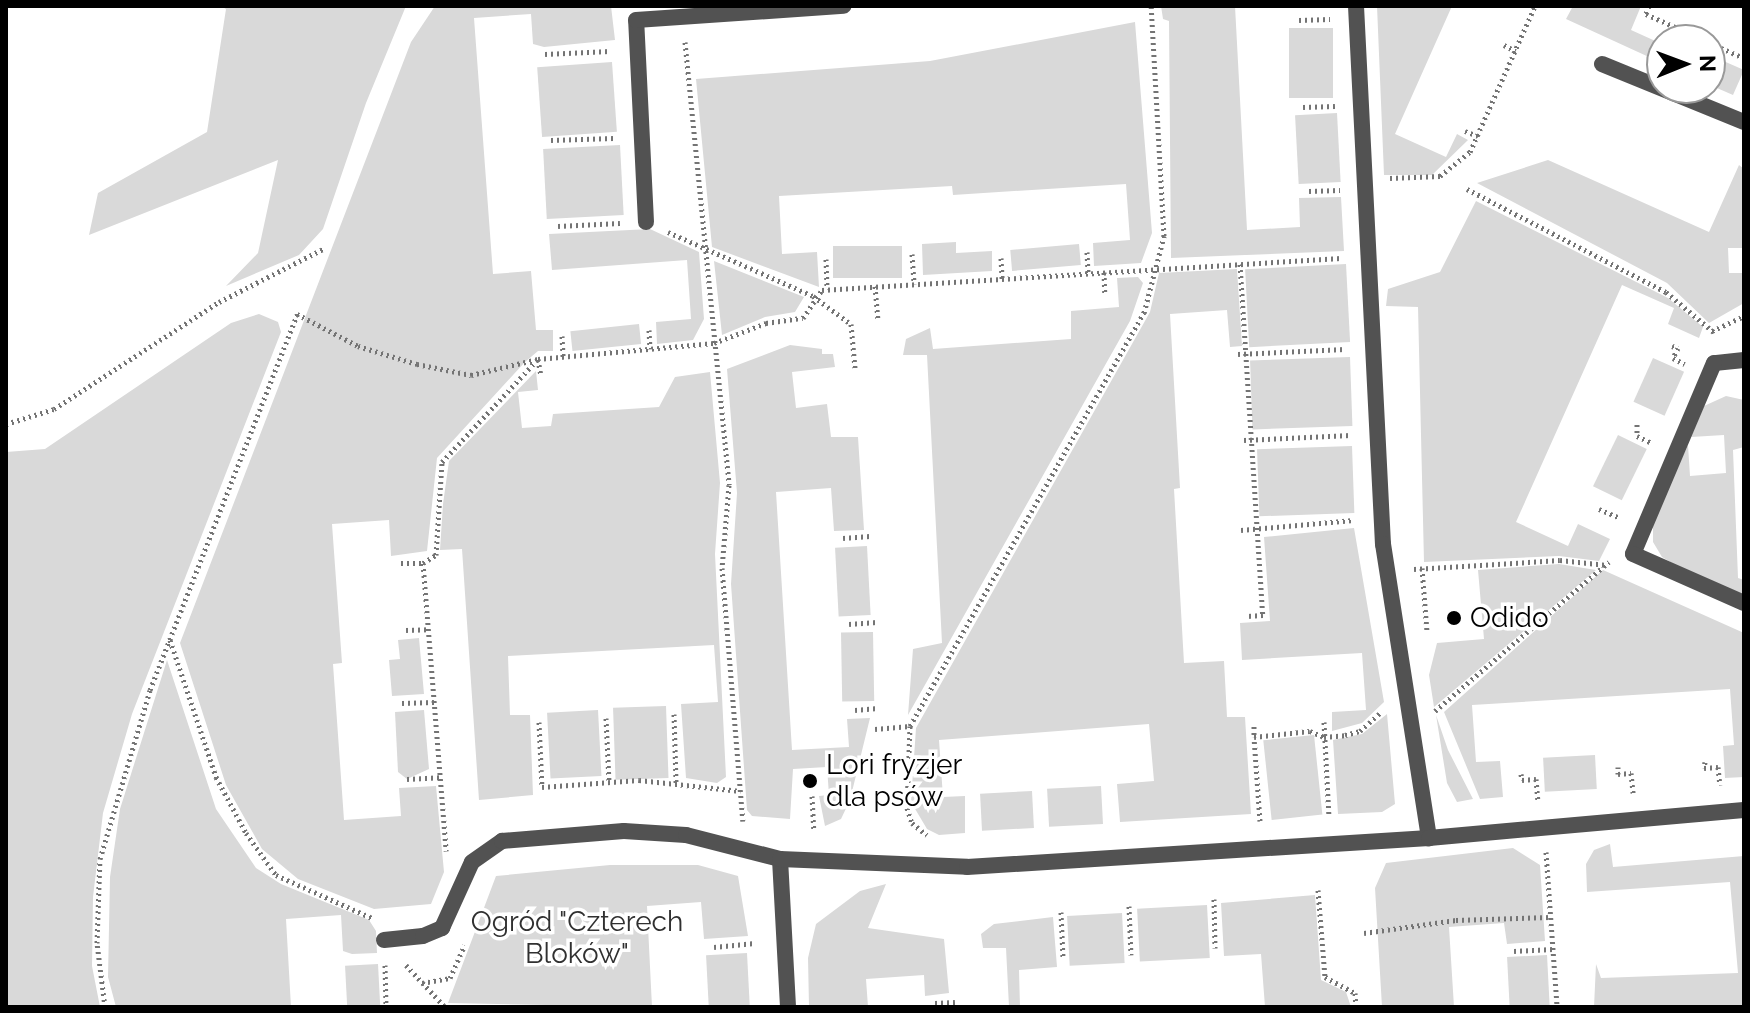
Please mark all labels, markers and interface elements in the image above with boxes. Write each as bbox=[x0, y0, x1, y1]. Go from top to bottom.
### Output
north arrow bbox=[1646, 24, 1726, 104]
text: N bbox=[1695, 55, 1721, 72]
place label: Odido bbox=[1470, 601, 1549, 635]
marker: Odido bbox=[1445, 609, 1463, 627]
place label: Lori fryzjer dla psów bbox=[826, 748, 962, 814]
marker: Lori fryzjer dla psów bbox=[801, 772, 819, 790]
park label: Ogród "Czterech Bloków" bbox=[470, 905, 684, 971]

